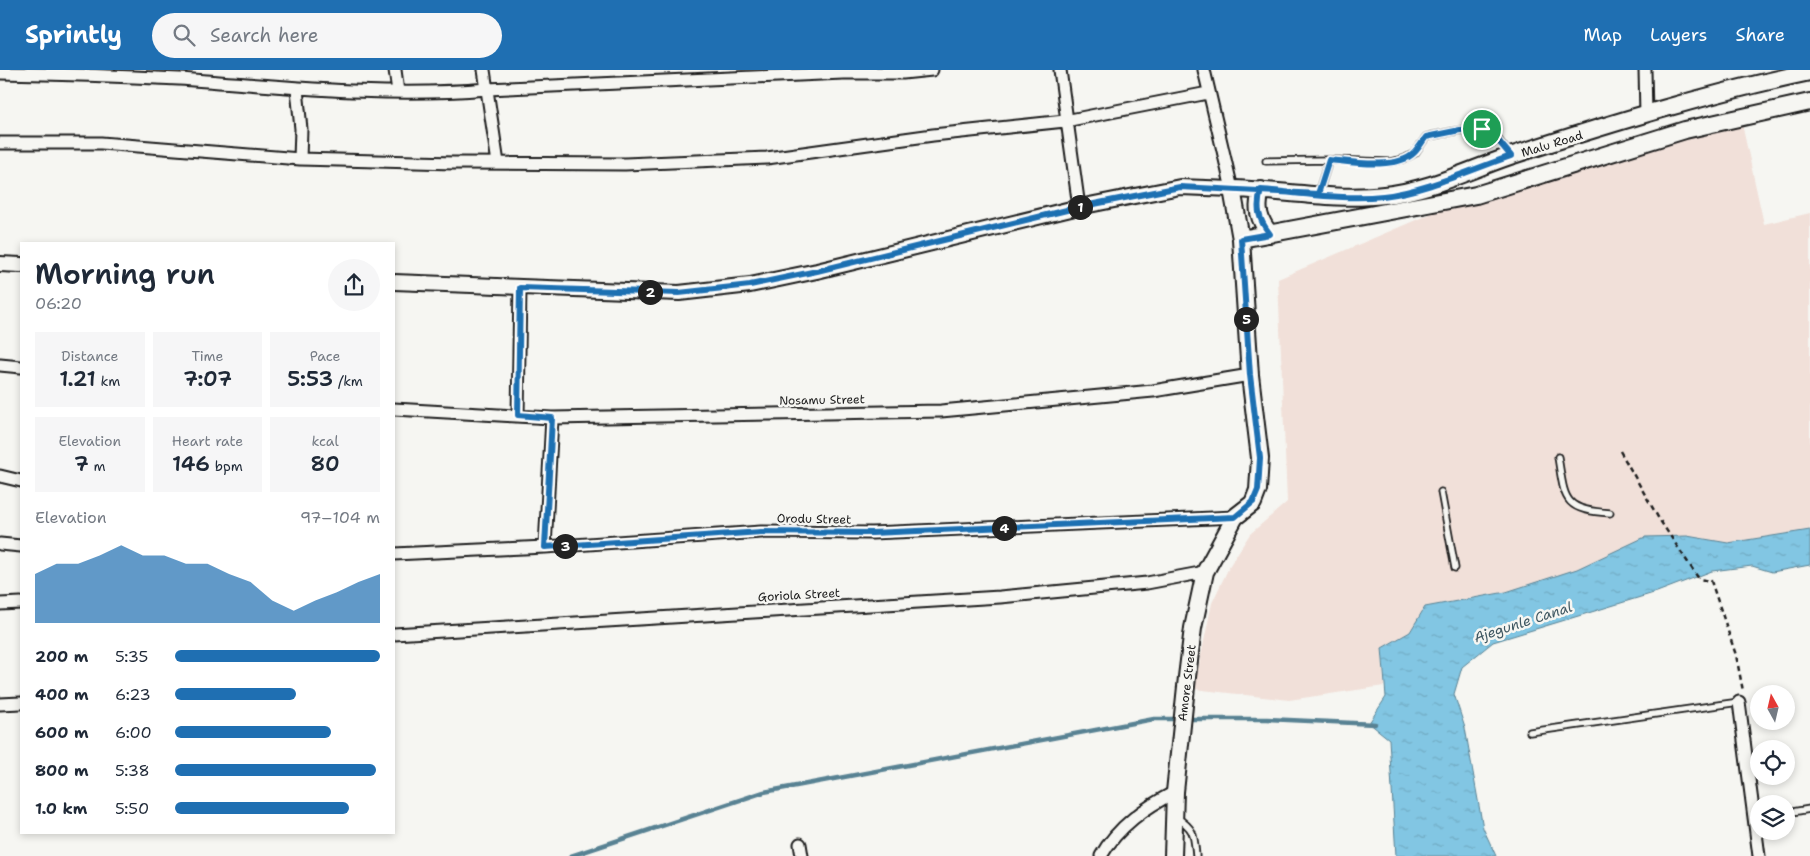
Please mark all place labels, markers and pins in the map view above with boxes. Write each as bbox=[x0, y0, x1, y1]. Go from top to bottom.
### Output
pin bbox=[1461, 108, 1503, 150]
pin: 1 bbox=[1068, 194, 1092, 220]
pin: 2 bbox=[638, 280, 662, 304]
pin: 5 bbox=[1234, 306, 1258, 332]
pin: 4 bbox=[992, 516, 1016, 540]
pin: 3 bbox=[552, 534, 578, 558]

